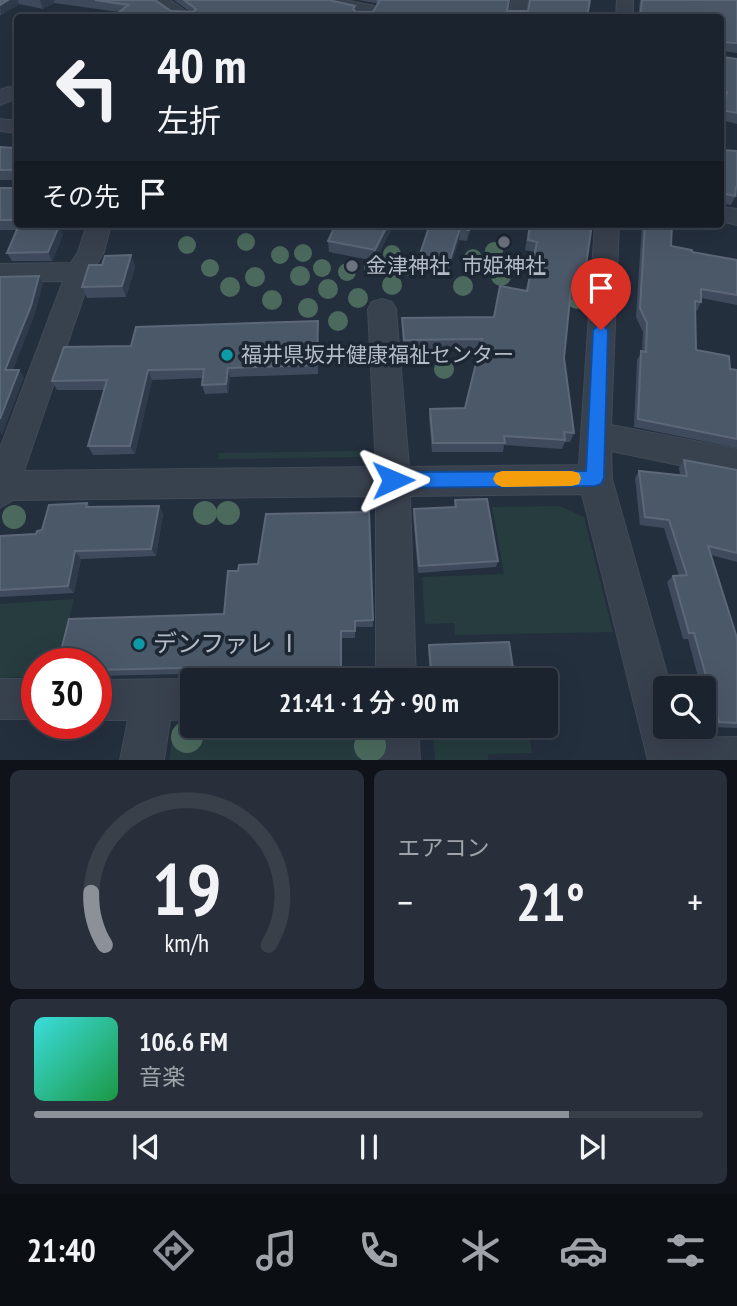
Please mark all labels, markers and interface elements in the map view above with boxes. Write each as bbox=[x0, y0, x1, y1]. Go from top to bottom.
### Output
text: 40 m bbox=[157, 33, 246, 97]
icon: left bbox=[42, 42, 133, 133]
text: 左折 bbox=[157, 99, 221, 141]
icon: arrive bbox=[134, 175, 172, 213]
text: その先 bbox=[42, 180, 120, 213]
marker: 市姫神社 bbox=[496, 234, 512, 250]
place label: 金津神社 bbox=[366, 252, 450, 279]
place label: 市姫神社 bbox=[462, 252, 546, 279]
marker: 金津神社 bbox=[344, 258, 360, 274]
pin bbox=[571, 258, 631, 330]
icon: arrive bbox=[582, 269, 620, 307]
place label: 福井県坂井健康福祉センター bbox=[241, 341, 514, 368]
marker: 福井県坂井健康福祉センター bbox=[219, 347, 235, 363]
position arrow bbox=[356, 443, 430, 517]
place label: デンファレ Ⅰ bbox=[153, 628, 301, 659]
marker: デンファレ Ⅰ bbox=[131, 636, 147, 652]
speed limit sign: 30 bbox=[21, 648, 112, 739]
map controls bbox=[653, 676, 716, 739]
button: search bbox=[653, 676, 716, 739]
text: 21:41 · 1 分 · 90 m bbox=[279, 686, 459, 719]
text: エアコン bbox=[398, 833, 490, 862]
text: 19 bbox=[152, 842, 222, 936]
text: 21° bbox=[516, 868, 585, 935]
text: − bbox=[398, 877, 413, 926]
text: + bbox=[687, 877, 703, 926]
text: km/h bbox=[165, 927, 209, 959]
text: 106.6 FM bbox=[139, 1025, 228, 1058]
text: 音楽 bbox=[139, 1062, 185, 1091]
icon: previous bbox=[127, 1128, 165, 1166]
icon: pause bbox=[350, 1128, 388, 1166]
icon: next bbox=[573, 1128, 611, 1166]
icon: directions bbox=[149, 1226, 198, 1275]
icon: music bbox=[252, 1226, 301, 1275]
icon: phone bbox=[354, 1226, 403, 1275]
icon: climate bbox=[456, 1226, 505, 1275]
icon: car bbox=[559, 1226, 608, 1275]
icon: filters bbox=[661, 1226, 710, 1275]
text: 21:40 bbox=[27, 1229, 96, 1271]

